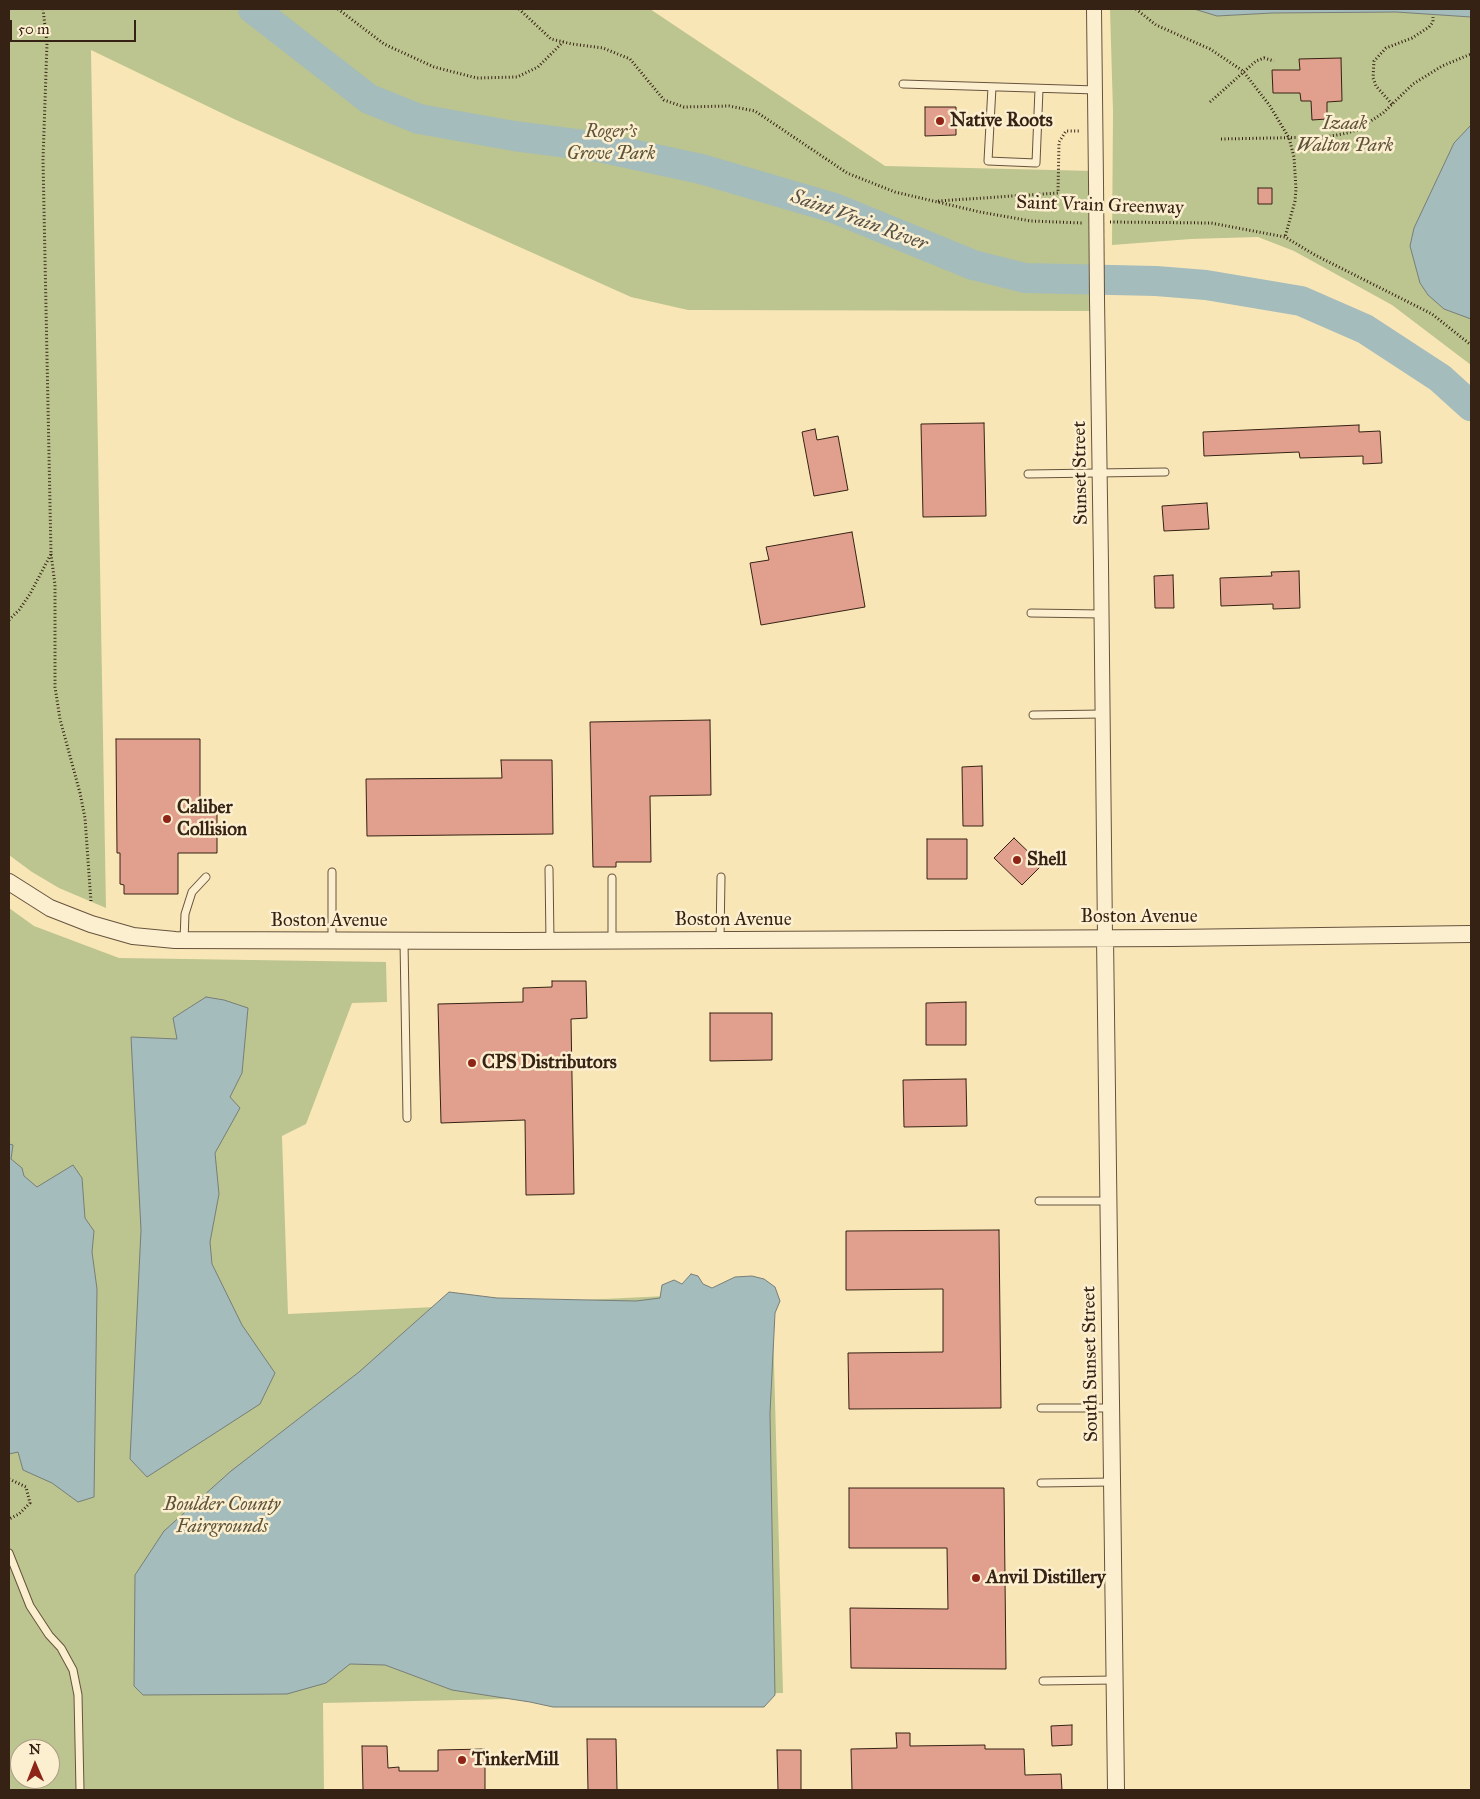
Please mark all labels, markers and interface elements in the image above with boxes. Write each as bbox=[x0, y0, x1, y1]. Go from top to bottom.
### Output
scale bar bbox=[12, 10, 139, 42]
text: 50 m bbox=[18, 20, 50, 38]
place label: Native Roots bbox=[950, 110, 1053, 132]
park label: Izaak Walton Park bbox=[1296, 113, 1394, 157]
marker: Native Roots bbox=[934, 115, 946, 127]
park label: Roger's Grove Park bbox=[567, 121, 655, 165]
water label: Saint Vrain River bbox=[787, 185, 931, 257]
street label: Saint Vrain Greenway bbox=[1016, 192, 1184, 220]
street label: Sunset Street bbox=[1069, 421, 1093, 525]
place label: Caliber Collision bbox=[177, 797, 247, 841]
marker: Caliber Collision bbox=[161, 813, 173, 825]
place label: Shell bbox=[1027, 849, 1067, 871]
marker: Shell bbox=[1011, 854, 1023, 866]
street label: Boston Avenue bbox=[1080, 906, 1198, 928]
street label: Boston Avenue bbox=[674, 909, 792, 931]
street label: Boston Avenue bbox=[270, 910, 388, 932]
place label: CPS Distributors bbox=[482, 1052, 617, 1074]
marker: CPS Distributors bbox=[466, 1057, 478, 1069]
street label: South Sunset Street bbox=[1078, 1286, 1104, 1442]
park label: Boulder County Fairgrounds bbox=[164, 1494, 280, 1538]
place label: Anvil Distillery bbox=[986, 1567, 1106, 1589]
marker: Anvil Distillery bbox=[970, 1572, 982, 1584]
north arrow bbox=[10, 1739, 60, 1789]
text: N bbox=[29, 1741, 41, 1758]
place label: TinkerMill bbox=[472, 1749, 559, 1771]
marker: TinkerMill bbox=[456, 1754, 468, 1766]

